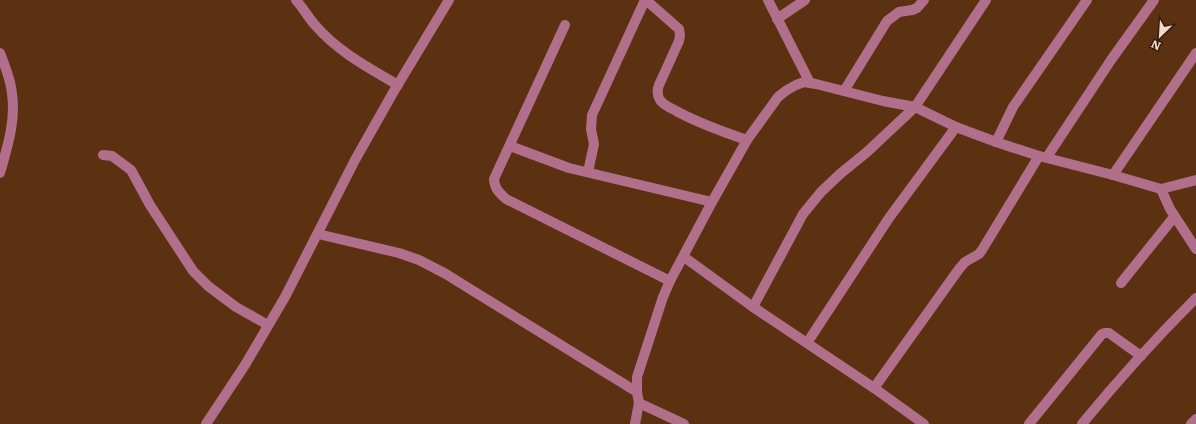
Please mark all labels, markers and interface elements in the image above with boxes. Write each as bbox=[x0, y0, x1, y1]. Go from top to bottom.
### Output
north arrow bbox=[1140, 16, 1180, 56]
text: N bbox=[1148, 37, 1163, 55]

